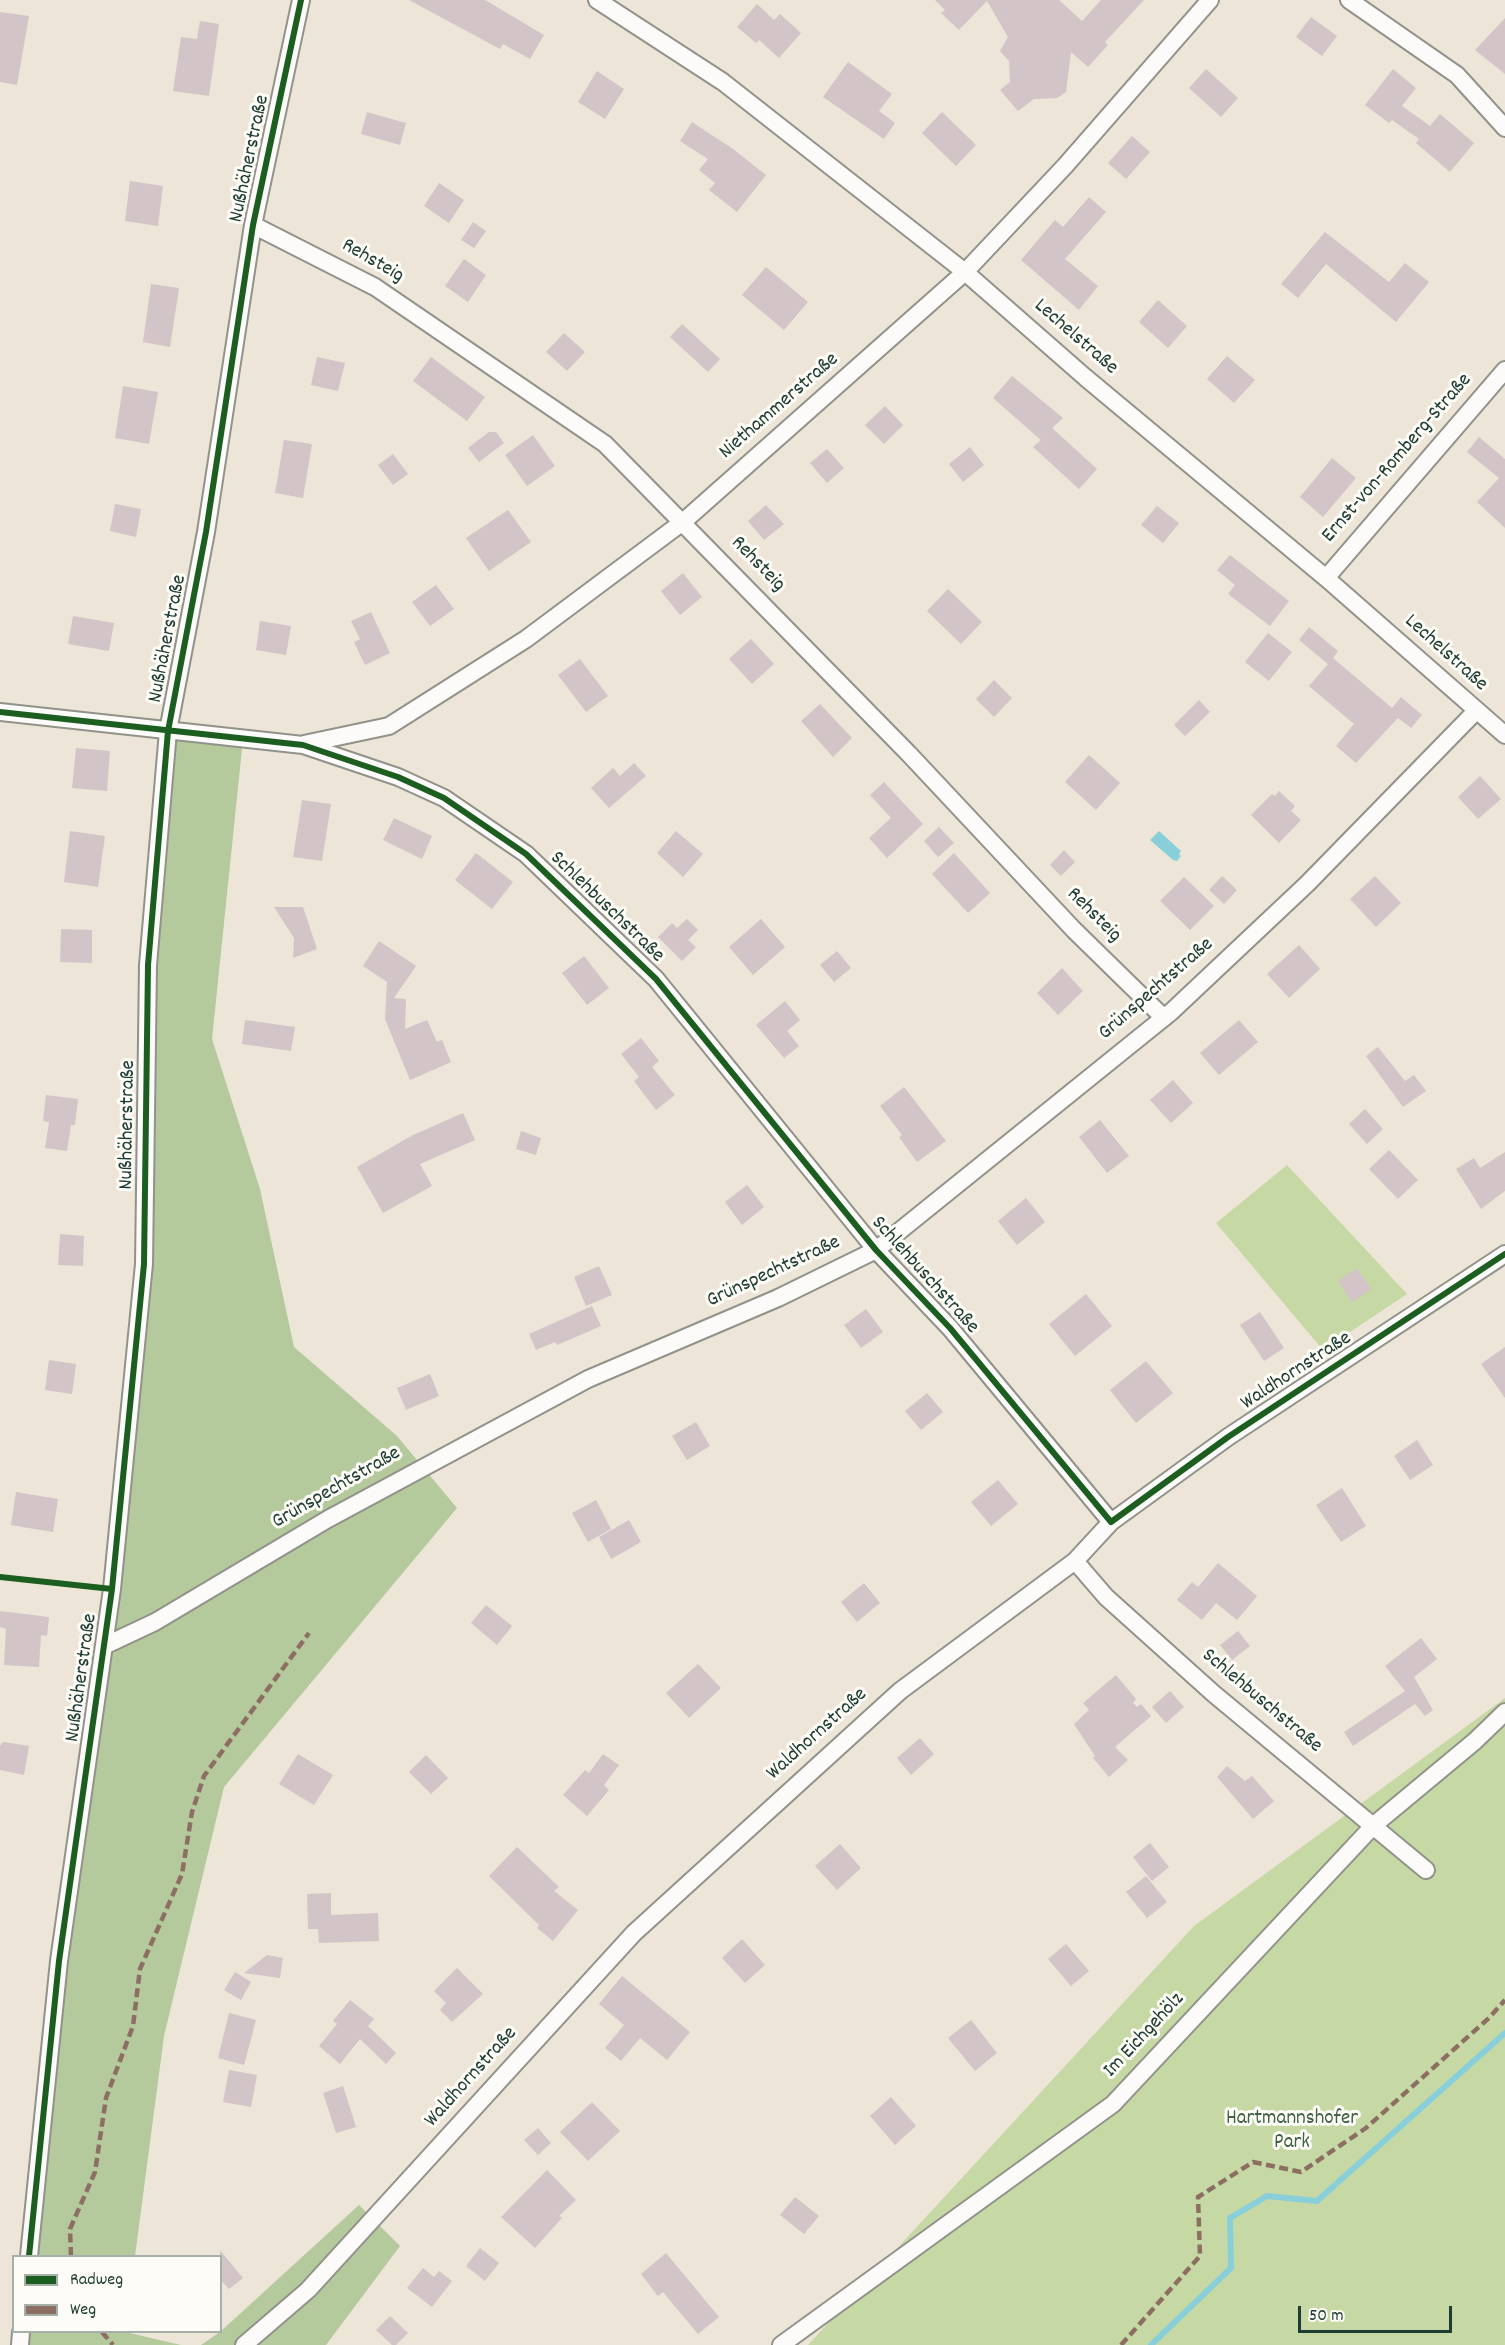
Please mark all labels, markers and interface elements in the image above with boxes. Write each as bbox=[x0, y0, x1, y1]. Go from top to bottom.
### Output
street label: Nußhäherstraße bbox=[225, 93, 277, 225]
street label: Rehsteig bbox=[336, 234, 408, 290]
street label: Lechelstraße bbox=[1028, 295, 1122, 381]
street label: Niethammerstraße bbox=[715, 348, 845, 466]
street label: Ernst-von-Romberg-Straße bbox=[1318, 369, 1478, 549]
street label: Rehsteig bbox=[724, 532, 790, 598]
street label: Nußhäherstraße bbox=[144, 573, 194, 705]
street label: Lechelstraße bbox=[1398, 610, 1492, 698]
street label: Schlehbuschstraße bbox=[543, 847, 669, 969]
street label: Rehsteig bbox=[1060, 883, 1126, 949]
street label: Grünspechtstraße bbox=[1094, 933, 1220, 1047]
street label: Nußhäherstraße bbox=[115, 1060, 143, 1190]
street label: Schlehbuschstraße bbox=[865, 1212, 983, 1340]
street label: Grünspechtstraße bbox=[703, 1231, 845, 1315]
street label: Waldhornstraße bbox=[1237, 1327, 1357, 1417]
street label: Grünspechtstraße bbox=[268, 1442, 406, 1536]
street label: Nußhäherstraße bbox=[62, 1612, 104, 1744]
street label: Schlehbuschstraße bbox=[1196, 1644, 1326, 1760]
street label: Waldhornstraße bbox=[763, 1683, 873, 1787]
street label: Im Eichgehölz bbox=[1099, 1988, 1191, 2084]
street label: Waldhornstraße bbox=[420, 2023, 524, 2133]
park label: Hartmannshofer Park bbox=[1226, 2107, 1358, 2157]
legend bbox=[12, 2255, 222, 2333]
text: Radweg bbox=[70, 2268, 123, 2293]
scale bar bbox=[1301, 2294, 1456, 2332]
text: Weg bbox=[70, 2298, 96, 2323]
text: 50 m bbox=[1309, 2304, 1344, 2329]

